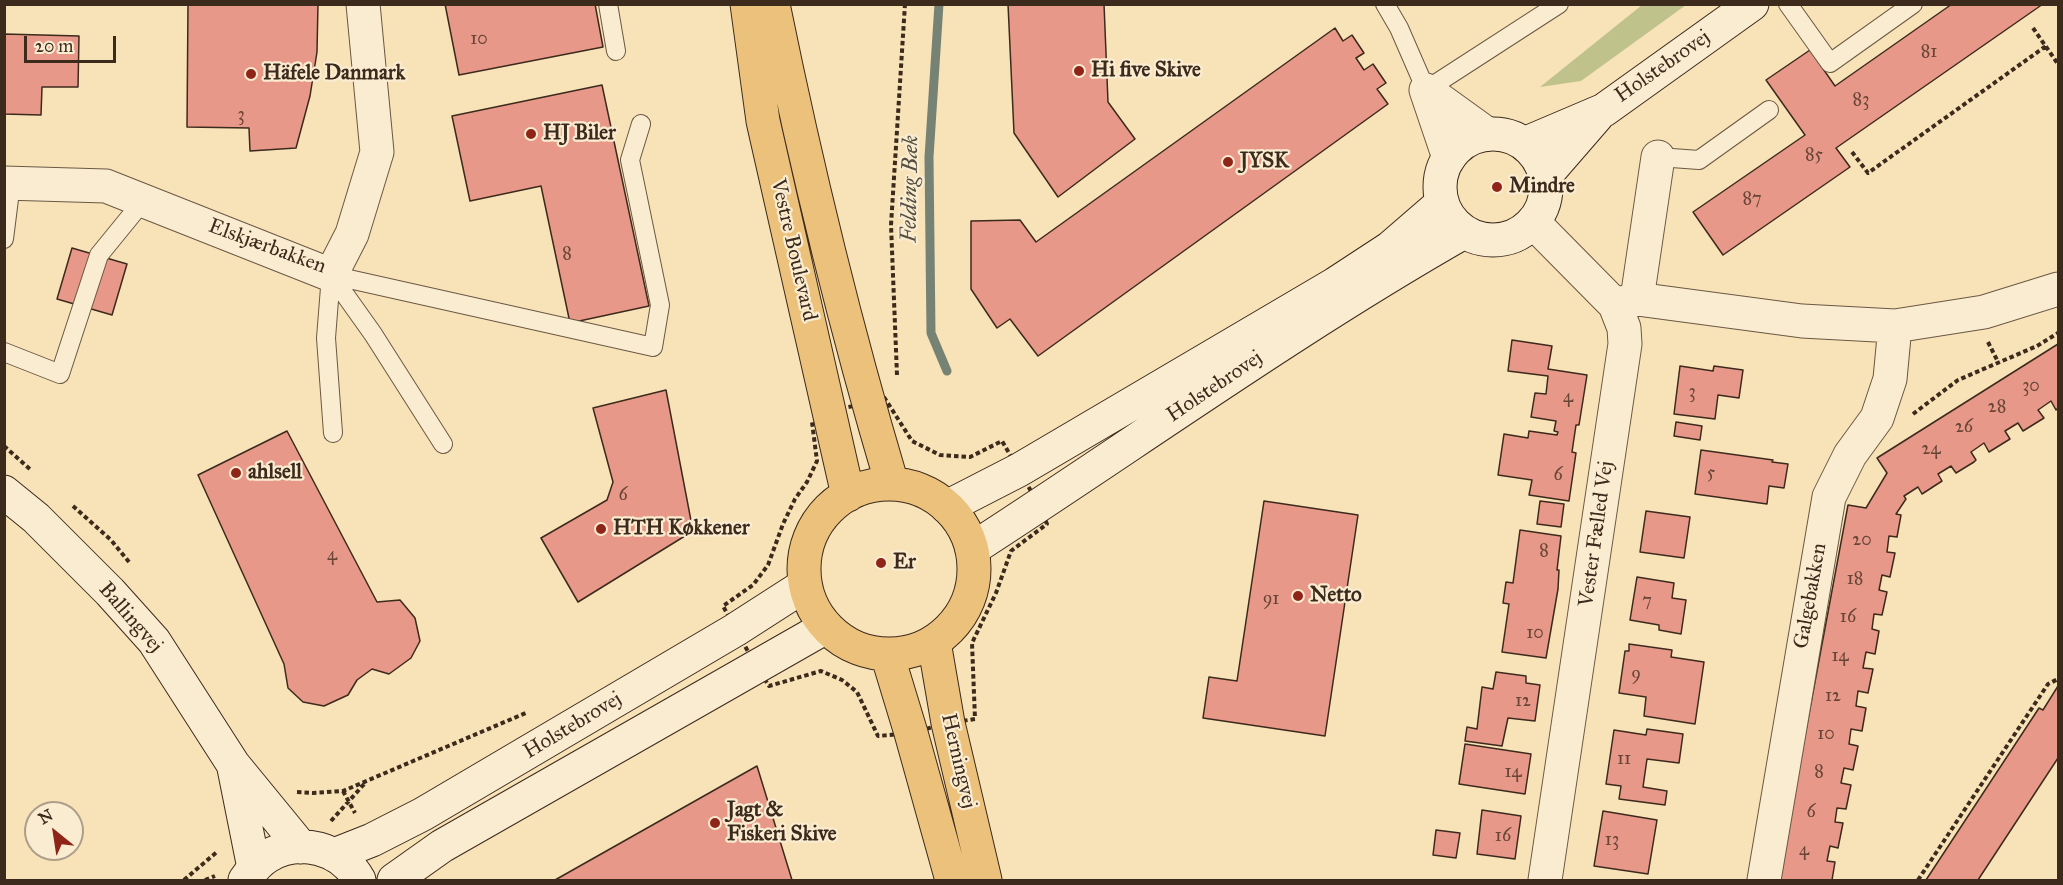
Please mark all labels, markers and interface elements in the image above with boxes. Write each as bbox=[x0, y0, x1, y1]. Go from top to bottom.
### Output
scale bar bbox=[27, 24, 118, 62]
street label: Holstebrovej bbox=[1611, 25, 1715, 109]
house number: 10 bbox=[470, 29, 488, 51]
text: 20 m bbox=[35, 35, 73, 57]
house number: 81 bbox=[1921, 42, 1937, 64]
place label: Hi five Skive bbox=[1091, 58, 1201, 84]
place label: Häfele Danmark bbox=[263, 61, 405, 87]
marker: Hi five Skive bbox=[1072, 64, 1086, 78]
marker: Häfele Danmark bbox=[244, 67, 258, 81]
house number: 83 bbox=[1853, 90, 1869, 112]
house number: 3 bbox=[237, 105, 245, 127]
place label: HJ Biler bbox=[543, 121, 616, 147]
marker: HJ Biler bbox=[524, 127, 538, 141]
water label: Felding Bæk bbox=[897, 135, 925, 243]
house number: 85 bbox=[1805, 145, 1823, 167]
place label: JYSK bbox=[1240, 149, 1289, 175]
marker: JYSK bbox=[1221, 155, 1235, 169]
place label: Mindre bbox=[1509, 174, 1575, 200]
street label: Vestre Boulevard bbox=[764, 176, 822, 324]
marker: Mindre bbox=[1490, 180, 1504, 194]
house number: 87 bbox=[1742, 189, 1762, 211]
street label: Elskjærbakken bbox=[205, 214, 329, 280]
house number: 8 bbox=[562, 244, 572, 266]
street label: Holstebrovej bbox=[1162, 346, 1268, 428]
house number: 30 bbox=[2022, 376, 2040, 398]
house number: 3 bbox=[1688, 382, 1696, 404]
house number: 4 bbox=[1563, 387, 1573, 409]
house number: 28 bbox=[1988, 397, 2006, 419]
house number: 26 bbox=[1955, 417, 1973, 439]
house number: 24 bbox=[1922, 439, 1940, 461]
street label: Vester Fælled Vej bbox=[1574, 459, 1620, 609]
place label: ahlsell bbox=[248, 460, 302, 486]
house number: 5 bbox=[1707, 463, 1715, 485]
house number: 6 bbox=[1553, 465, 1563, 487]
marker: ahlsell bbox=[229, 466, 243, 480]
house number: 6 bbox=[618, 485, 628, 507]
place label: HTH Køkkener bbox=[613, 516, 750, 542]
marker: HTH Køkkener bbox=[594, 522, 608, 536]
house number: 20 bbox=[1852, 530, 1872, 552]
house number: 8 bbox=[1539, 541, 1549, 563]
street label: Galgebakken bbox=[1789, 541, 1833, 651]
house number: 4 bbox=[327, 545, 337, 567]
place label: Er bbox=[893, 550, 916, 576]
marker: Er bbox=[874, 556, 888, 570]
house number: 18 bbox=[1847, 569, 1863, 591]
street label: Ballingvej bbox=[93, 578, 167, 658]
place label: Netto bbox=[1310, 583, 1362, 609]
house number: 91 bbox=[1263, 589, 1279, 611]
marker: Netto bbox=[1291, 589, 1305, 603]
house number: 7 bbox=[1642, 591, 1652, 613]
house number: 16 bbox=[1840, 607, 1856, 629]
house number: 10 bbox=[1526, 623, 1544, 645]
house number: 14 bbox=[1831, 646, 1849, 668]
house number: 9 bbox=[1631, 664, 1641, 686]
house number: 12 bbox=[1825, 686, 1841, 708]
street label: Holstebrovej bbox=[519, 687, 627, 765]
house number: 12 bbox=[1515, 691, 1531, 713]
street label: Herningvej bbox=[935, 711, 981, 811]
house number: 10 bbox=[1817, 724, 1835, 746]
house number: 11 bbox=[1617, 749, 1631, 771]
house number: 14 bbox=[1504, 762, 1522, 784]
house number: 8 bbox=[1814, 762, 1824, 784]
place label: Jagt & Fiskeri Skive bbox=[727, 798, 837, 848]
north arrow bbox=[24, 801, 84, 861]
house number: 6 bbox=[1806, 802, 1816, 824]
text: N bbox=[35, 805, 56, 828]
marker: Jagt & Fiskeri Skive bbox=[708, 816, 722, 830]
house number: 16 bbox=[1495, 826, 1511, 848]
house number: 13 bbox=[1605, 830, 1619, 852]
house number: 4 bbox=[1799, 840, 1809, 862]

